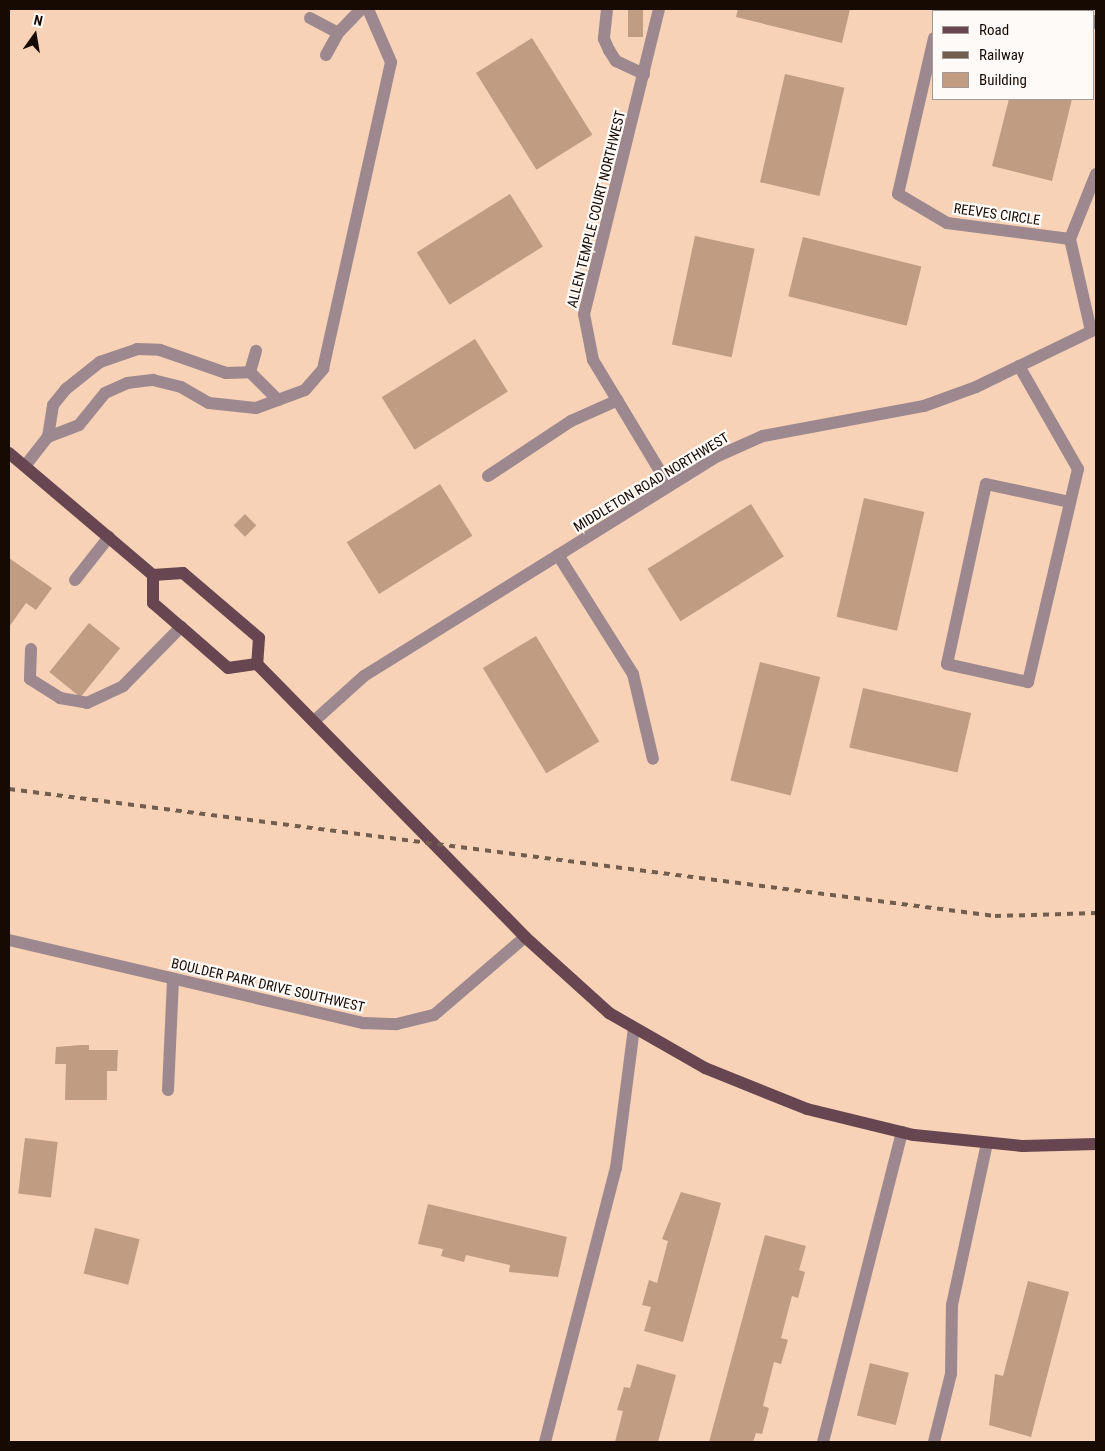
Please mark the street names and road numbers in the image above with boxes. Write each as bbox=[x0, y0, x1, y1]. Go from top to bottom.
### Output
street label: ALLEN TEMPLE COURT NORTHWEST bbox=[563, 108, 629, 310]
street label: REEVES CIRCLE bbox=[953, 200, 1041, 228]
street label: MIDDLETON ROAD NORTHWEST bbox=[570, 429, 732, 535]
street label: BOULDER PARK DRIVE SOUTHWEST bbox=[170, 955, 366, 1015]

